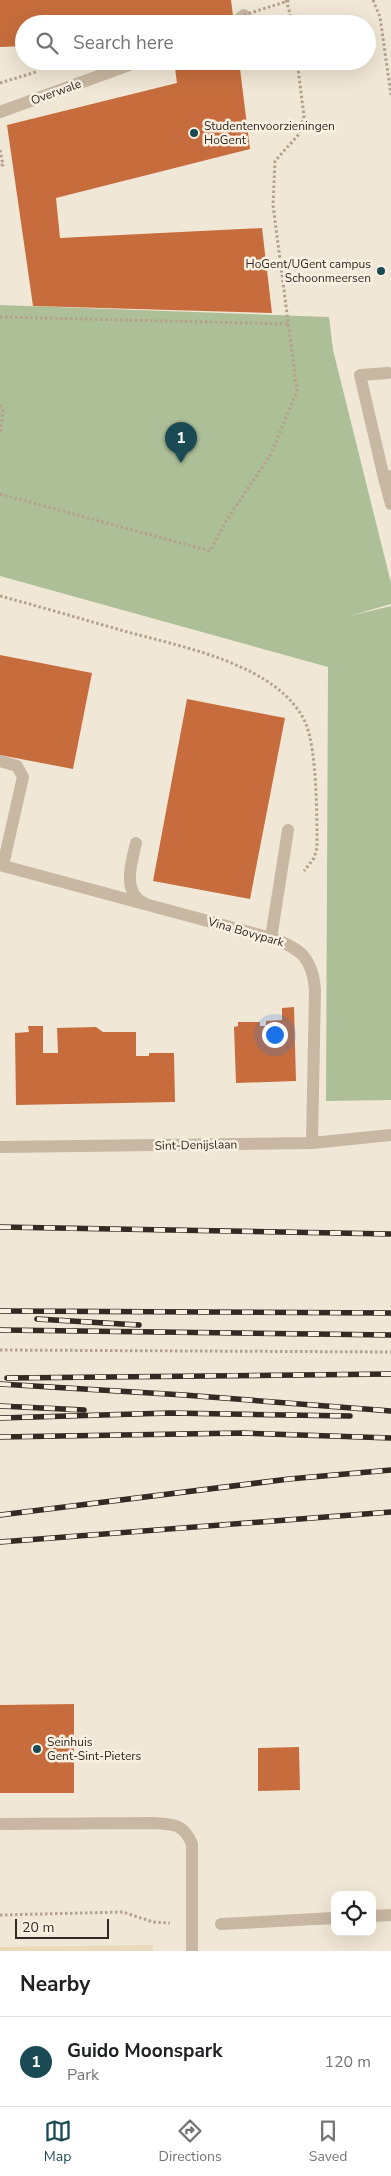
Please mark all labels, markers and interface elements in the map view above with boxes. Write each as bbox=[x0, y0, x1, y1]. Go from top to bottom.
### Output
search box bbox=[15, 15, 376, 70]
icon: search bbox=[33, 29, 61, 57]
text: Search here bbox=[73, 30, 174, 56]
street label: Overwale bbox=[29, 75, 83, 109]
place label: Studentenvoorzieningen HoGent bbox=[204, 118, 335, 148]
marker: Studentenvoorzieningen HoGent bbox=[188, 127, 200, 139]
place label: HoGent/UGent campus Schoonmeersen bbox=[246, 256, 371, 286]
marker: HoGent/UGent campus Schoonmeersen bbox=[375, 265, 387, 277]
pin: 1 bbox=[165, 422, 197, 463]
street label: Vina Bovypark bbox=[205, 913, 287, 951]
your location bbox=[262, 1022, 288, 1048]
street label: Sint-Denijslaan bbox=[154, 1136, 238, 1154]
place label: Seinhuis Gent-Sint-Pieters bbox=[47, 1734, 142, 1764]
marker: Seinhuis Gent-Sint-Pieters bbox=[31, 1743, 43, 1755]
map controls bbox=[331, 1891, 376, 1936]
button: locate bbox=[331, 1891, 376, 1936]
scale bar bbox=[15, 1916, 109, 1939]
text: 20 m bbox=[22, 1918, 54, 1937]
text: Nearby bbox=[20, 1970, 90, 1998]
text: Guido Moonspark bbox=[67, 2038, 223, 2064]
text: 1 bbox=[31, 2051, 41, 2073]
text: 120 m bbox=[324, 2051, 371, 2073]
text: Park bbox=[67, 2064, 99, 2086]
tab: Map bbox=[44, 2117, 72, 2166]
tab: Directions bbox=[159, 2117, 222, 2166]
tab: Saved bbox=[309, 2117, 347, 2166]

